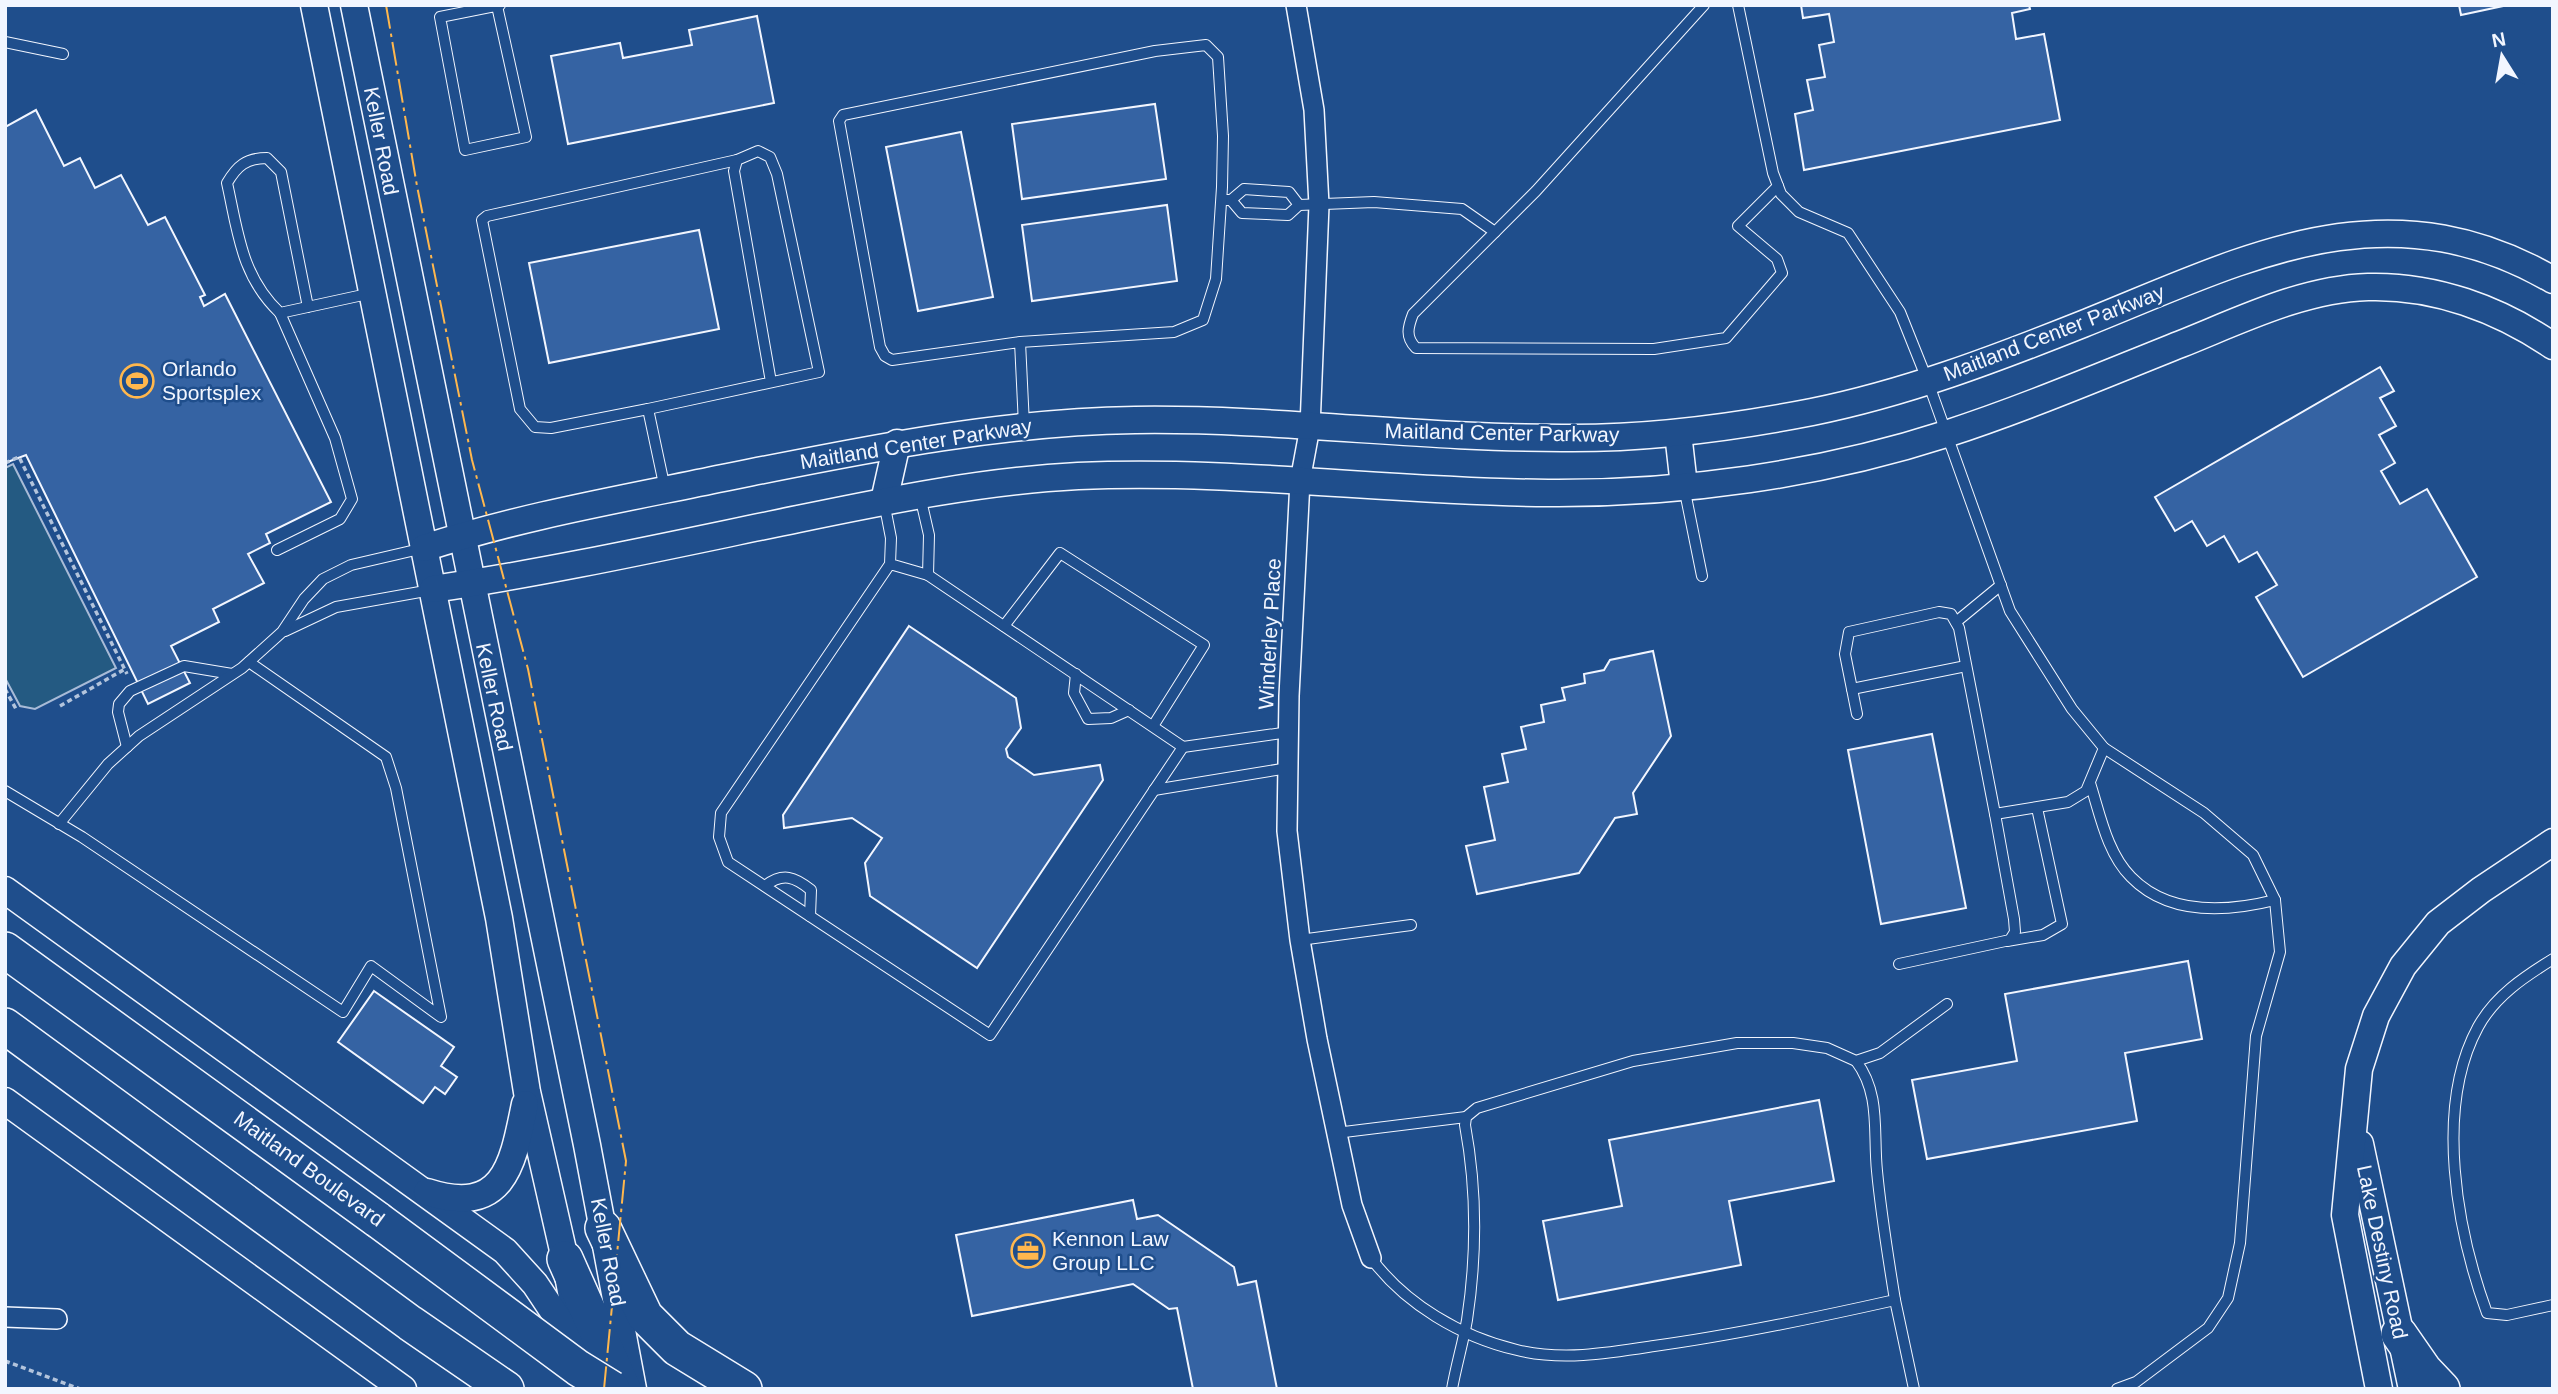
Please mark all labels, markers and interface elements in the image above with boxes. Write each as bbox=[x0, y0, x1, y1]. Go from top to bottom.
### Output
north arrow bbox=[2467, 21, 2537, 91]
text: N bbox=[2490, 28, 2508, 51]
street label: Keller Road bbox=[360, 85, 403, 197]
street label: Maitland Center Parkway bbox=[1940, 280, 2168, 385]
place label: Orlando Sportsplex bbox=[162, 357, 262, 404]
sports icon: Orlando Sportsplex bbox=[118, 362, 156, 400]
street label: Maitland Center Parkway bbox=[798, 414, 1034, 473]
street label: Maitland Center Parkway bbox=[1385, 419, 1620, 446]
street label: Winderley Place bbox=[1254, 558, 1285, 710]
street label: Keller Road bbox=[472, 641, 517, 753]
street label: Maitland Boulevard bbox=[230, 1106, 389, 1231]
street label: Lake Destiny Road bbox=[2353, 1163, 2412, 1341]
street label: Keller Road bbox=[587, 1196, 630, 1308]
place label: Kennon Law Group LLC bbox=[1052, 1227, 1170, 1274]
office icon: Kennon Law Group LLC bbox=[1009, 1232, 1047, 1270]

